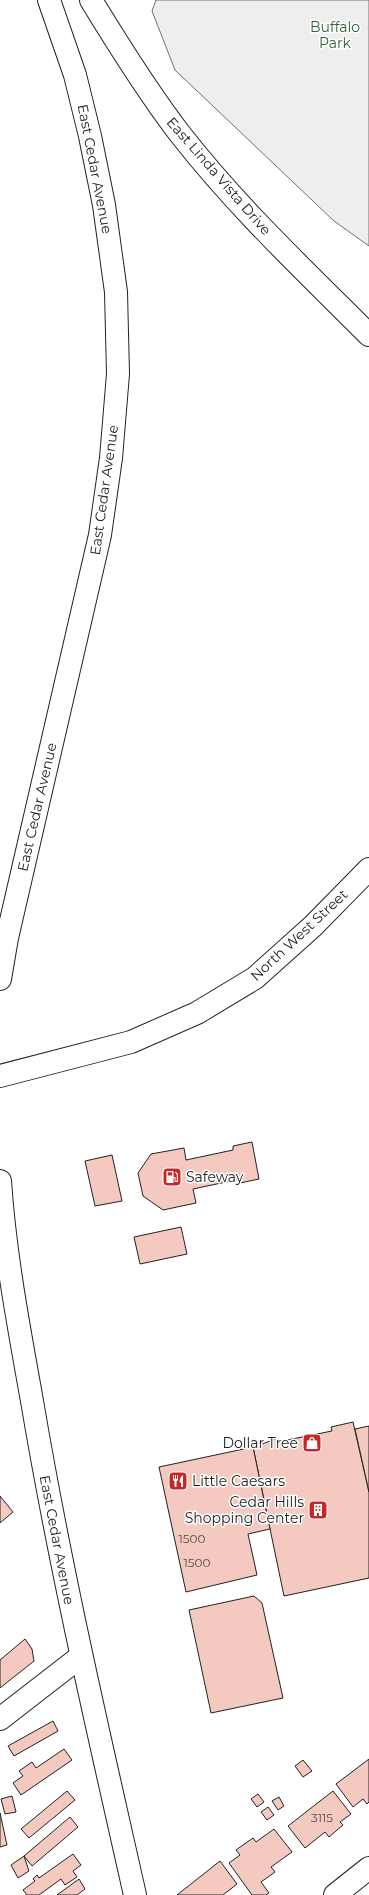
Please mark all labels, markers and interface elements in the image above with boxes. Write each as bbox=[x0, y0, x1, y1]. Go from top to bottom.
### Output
park label: Buffalo Park bbox=[310, 18, 360, 52]
street label: East Cedar Avenue bbox=[74, 103, 116, 235]
street label: East Linda Vista Drive bbox=[163, 113, 275, 239]
street label: East Cedar Avenue bbox=[86, 424, 122, 556]
street label: East Cedar Avenue bbox=[13, 741, 61, 873]
street label: North West Street bbox=[247, 885, 352, 985]
fuel station icon: Safeway bbox=[161, 1166, 183, 1188]
place label: Safeway bbox=[186, 1168, 244, 1186]
shop icon: Dollar Tree bbox=[301, 1432, 323, 1454]
place label: Dollar Tree bbox=[222, 1434, 298, 1452]
restaurant icon: Little Caesars bbox=[167, 1470, 189, 1492]
place label: Little Caesars bbox=[192, 1472, 285, 1490]
street label: East Cedar Avenue bbox=[36, 1474, 78, 1606]
place label: Cedar Hills Shopping Center bbox=[185, 1493, 304, 1527]
building icon: Cedar Hills Shopping Center bbox=[307, 1499, 329, 1521]
house number: 1500 bbox=[178, 1531, 206, 1546]
house number: 1500 bbox=[183, 1555, 211, 1570]
house number: 3115 bbox=[311, 1810, 333, 1825]

